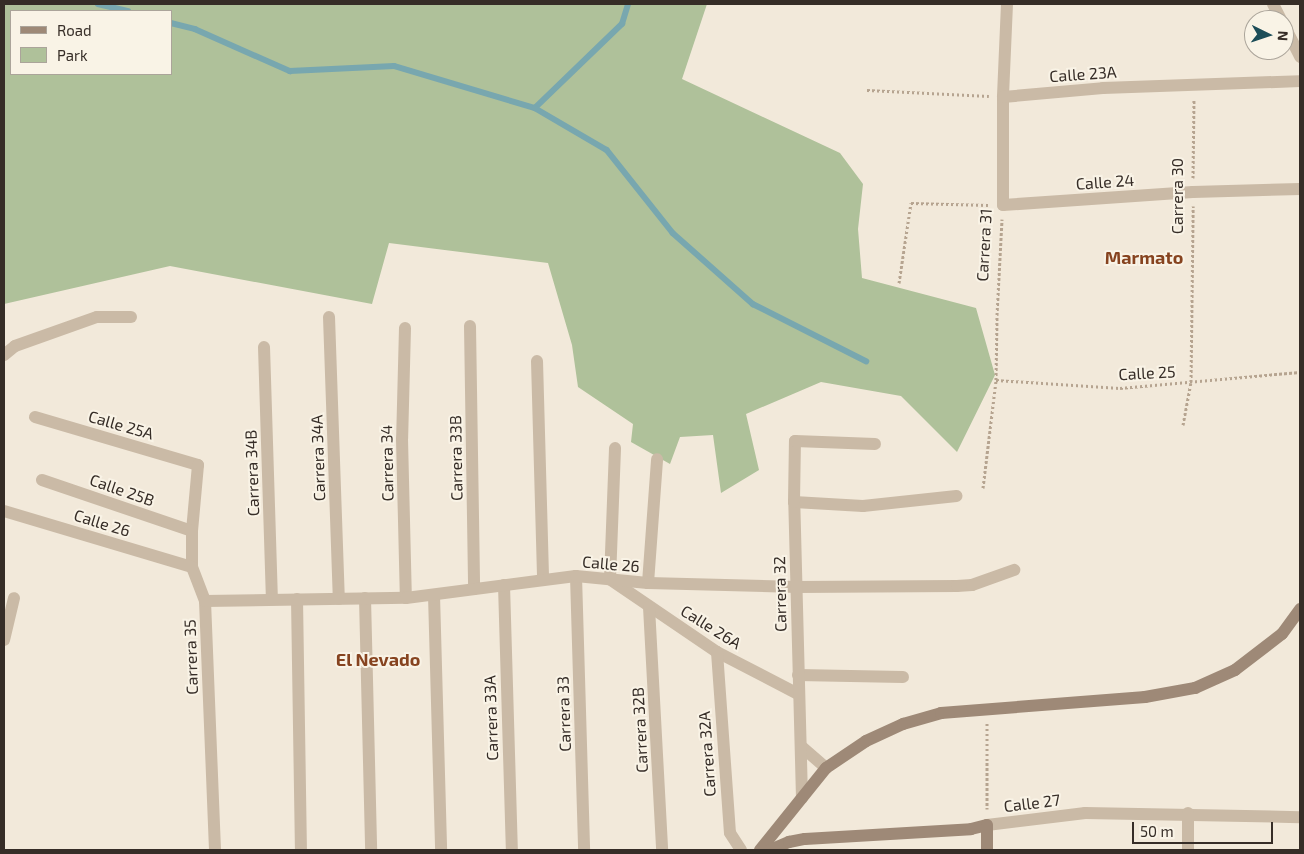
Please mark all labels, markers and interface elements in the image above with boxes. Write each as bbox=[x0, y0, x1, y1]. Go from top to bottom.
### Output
legend bbox=[10, 10, 172, 75]
north arrow bbox=[1244, 10, 1294, 60]
text: Road bbox=[57, 21, 92, 39]
text: N bbox=[1275, 30, 1292, 42]
text: Park bbox=[57, 46, 88, 64]
street label: Calle 23A bbox=[1049, 62, 1117, 86]
street label: Carrera 30 bbox=[1167, 158, 1187, 234]
street label: Calle 24 bbox=[1075, 170, 1135, 194]
street label: Carrera 31 bbox=[972, 208, 996, 282]
district label: Marmato bbox=[1105, 246, 1183, 268]
street label: Calle 25 bbox=[1118, 362, 1176, 384]
street label: Calle 25A bbox=[86, 407, 156, 443]
street label: Carrera 34A bbox=[307, 414, 329, 502]
street label: Carrera 33B bbox=[446, 415, 466, 501]
street label: Carrera 34 bbox=[377, 425, 397, 501]
street label: Carrera 34B bbox=[241, 429, 263, 517]
street label: Calle 25B bbox=[87, 470, 157, 510]
street label: Calle 26 bbox=[72, 505, 132, 541]
street label: Calle 26 bbox=[581, 552, 641, 576]
street label: Carrera 32 bbox=[770, 556, 790, 632]
street label: Calle 26A bbox=[677, 601, 745, 653]
street label: Carrera 35 bbox=[180, 619, 202, 695]
district label: El Nevado bbox=[336, 648, 420, 670]
street label: Carrera 33A bbox=[480, 675, 502, 761]
street label: Carrera 33 bbox=[553, 676, 575, 752]
street label: Carrera 32B bbox=[628, 687, 652, 773]
street label: Carrera 32A bbox=[694, 711, 720, 797]
street label: Calle 27 bbox=[1003, 790, 1061, 816]
scale bar bbox=[1134, 812, 1275, 844]
text: 50 m bbox=[1140, 822, 1174, 840]

